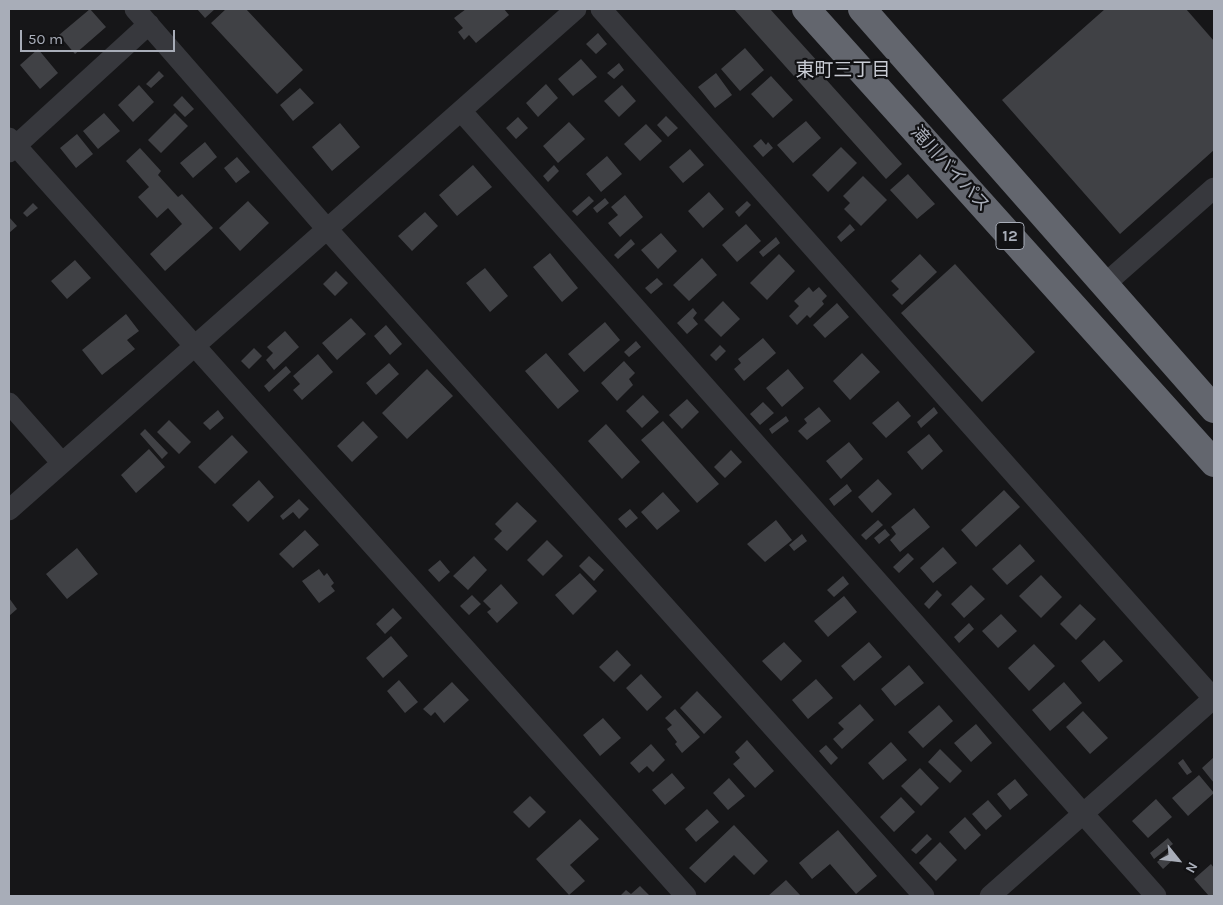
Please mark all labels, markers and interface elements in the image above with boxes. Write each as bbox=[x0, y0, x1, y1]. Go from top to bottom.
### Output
scale bar bbox=[22, 20, 178, 52]
text: 50 m bbox=[28, 30, 63, 48]
district label: 東町三丁目 bbox=[796, 60, 890, 82]
street label: 滝川バイパス bbox=[906, 122, 994, 216]
road number: 12 bbox=[996, 222, 1024, 250]
north arrow bbox=[1153, 835, 1203, 885]
text: N bbox=[1182, 859, 1201, 876]

